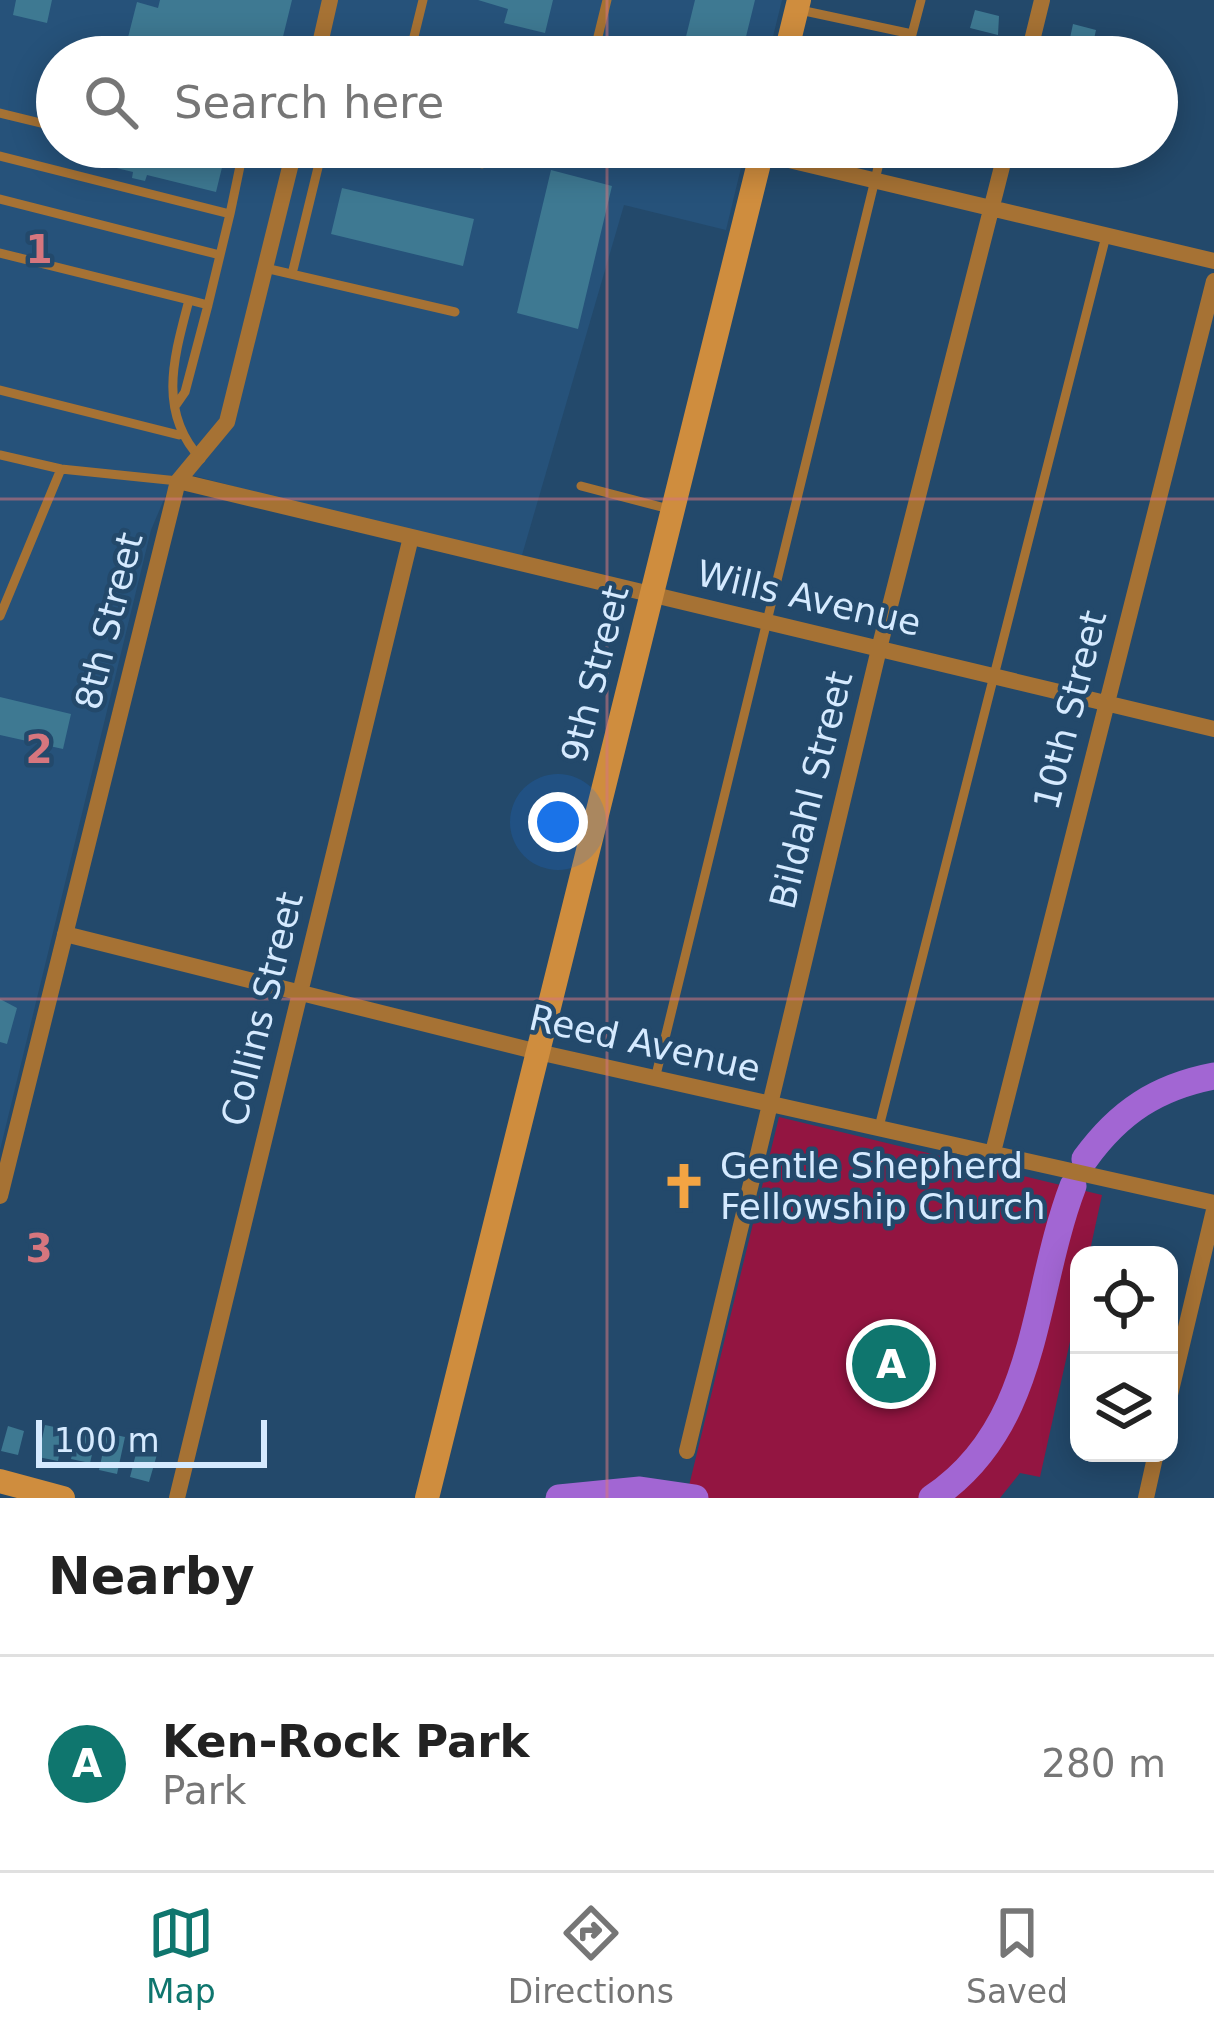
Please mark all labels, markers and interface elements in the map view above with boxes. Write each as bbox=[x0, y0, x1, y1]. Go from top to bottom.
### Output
search box bbox=[36, 36, 1178, 168]
icon: search bbox=[78, 69, 144, 135]
text: Search here bbox=[174, 76, 444, 129]
text: 1 bbox=[25, 227, 53, 272]
street label: 8th Street bbox=[67, 528, 151, 714]
street label: Wills Avenue bbox=[693, 552, 925, 644]
street label: 9th Street bbox=[553, 581, 637, 767]
street label: 10th Street bbox=[1025, 606, 1115, 814]
street label: Bildahl Street bbox=[762, 667, 860, 913]
text: 2 bbox=[25, 727, 53, 772]
your location bbox=[528, 792, 588, 852]
street label: Collins Street bbox=[213, 888, 311, 1130]
street label: Reed Avenue bbox=[526, 997, 764, 1089]
place label: Gentle Shepherd Fellowship Church bbox=[720, 1145, 1046, 1227]
church icon: Gentle Shepherd Fellowship Church bbox=[659, 1161, 709, 1211]
text: 3 bbox=[25, 1226, 53, 1271]
map controls bbox=[1070, 1246, 1178, 1462]
button: locate bbox=[1070, 1246, 1178, 1354]
pin: A bbox=[852, 1319, 930, 1409]
button: layers bbox=[1070, 1354, 1178, 1462]
scale bar bbox=[36, 1414, 267, 1467]
text: 100 m bbox=[54, 1421, 160, 1460]
text: Nearby bbox=[48, 1547, 255, 1606]
text: Ken-Rock Park bbox=[162, 1715, 529, 1768]
text: A bbox=[72, 1741, 102, 1786]
text: 280 m bbox=[1041, 1741, 1166, 1786]
text: Park bbox=[162, 1768, 246, 1813]
tab: Map bbox=[146, 1900, 216, 2011]
tab: Directions bbox=[508, 1900, 674, 2011]
tab: Saved bbox=[966, 1900, 1068, 2011]

